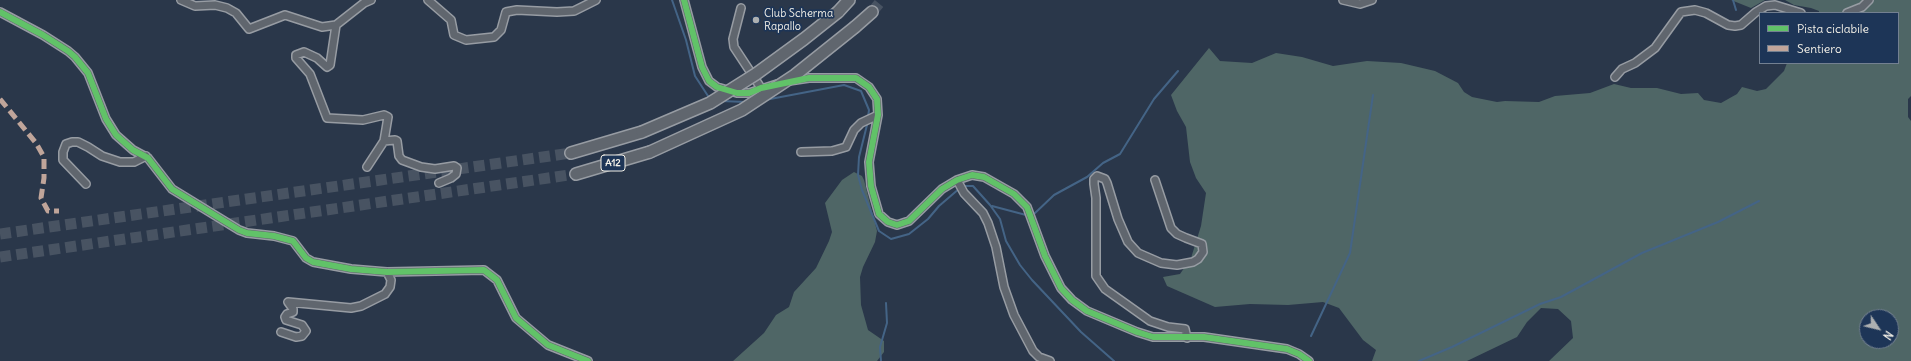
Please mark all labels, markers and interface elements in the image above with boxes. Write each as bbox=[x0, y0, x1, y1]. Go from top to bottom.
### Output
place label: Club Scherma Rapallo bbox=[764, 7, 833, 33]
legend bbox=[1759, 12, 1899, 64]
marker: Club Scherma Rapallo bbox=[751, 15, 761, 25]
text: Pista ciclabile bbox=[1797, 21, 1869, 36]
text: Sentiero bbox=[1797, 41, 1842, 56]
road number: A12 bbox=[601, 155, 625, 171]
north arrow bbox=[1859, 309, 1899, 349]
text: N bbox=[1880, 328, 1896, 342]

